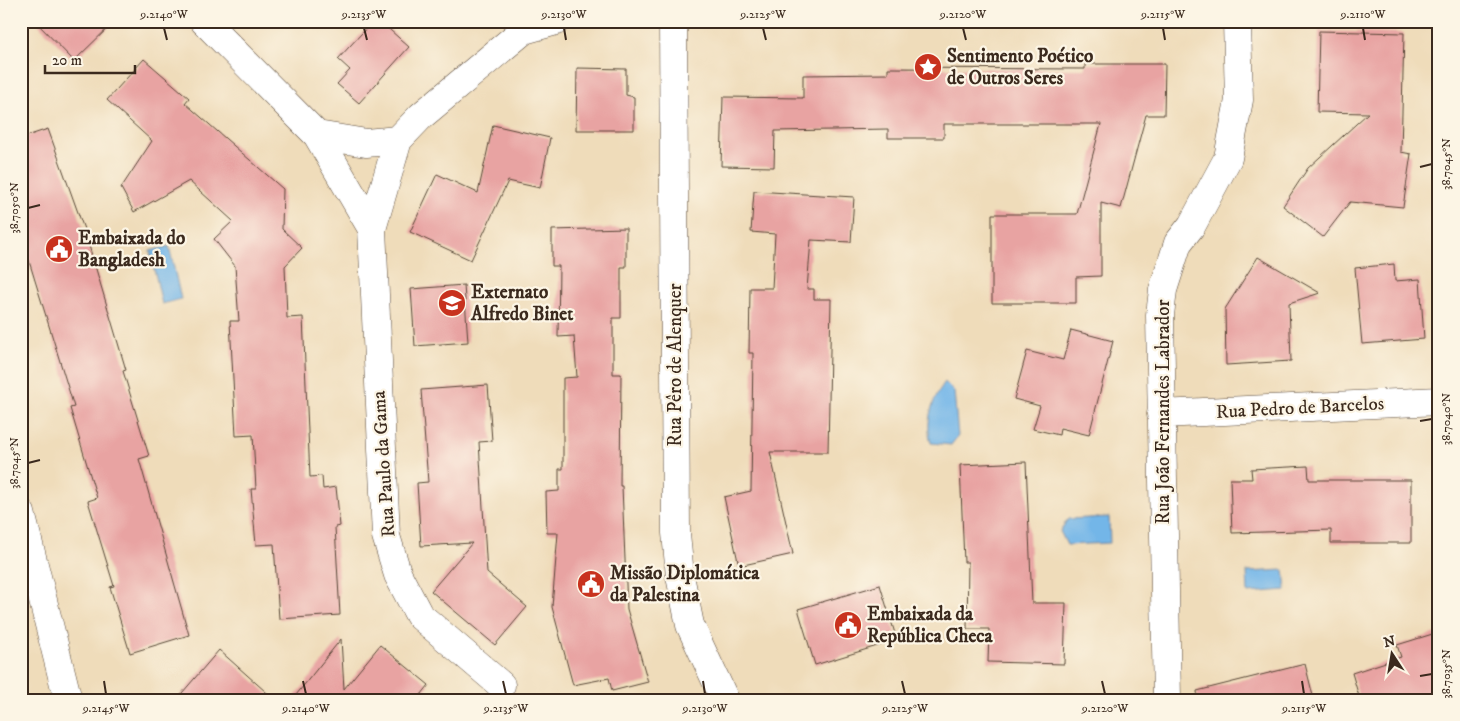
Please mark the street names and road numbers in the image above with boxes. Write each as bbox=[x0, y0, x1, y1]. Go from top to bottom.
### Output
street label: Rua Pêro de Alenquer bbox=[664, 283, 688, 447]
street label: Rua João Fernandes Labrador bbox=[1152, 300, 1175, 525]
street label: Rua Paulo da Gama bbox=[367, 390, 401, 538]
street label: Rua Pedro de Barcelos bbox=[1215, 392, 1385, 424]

